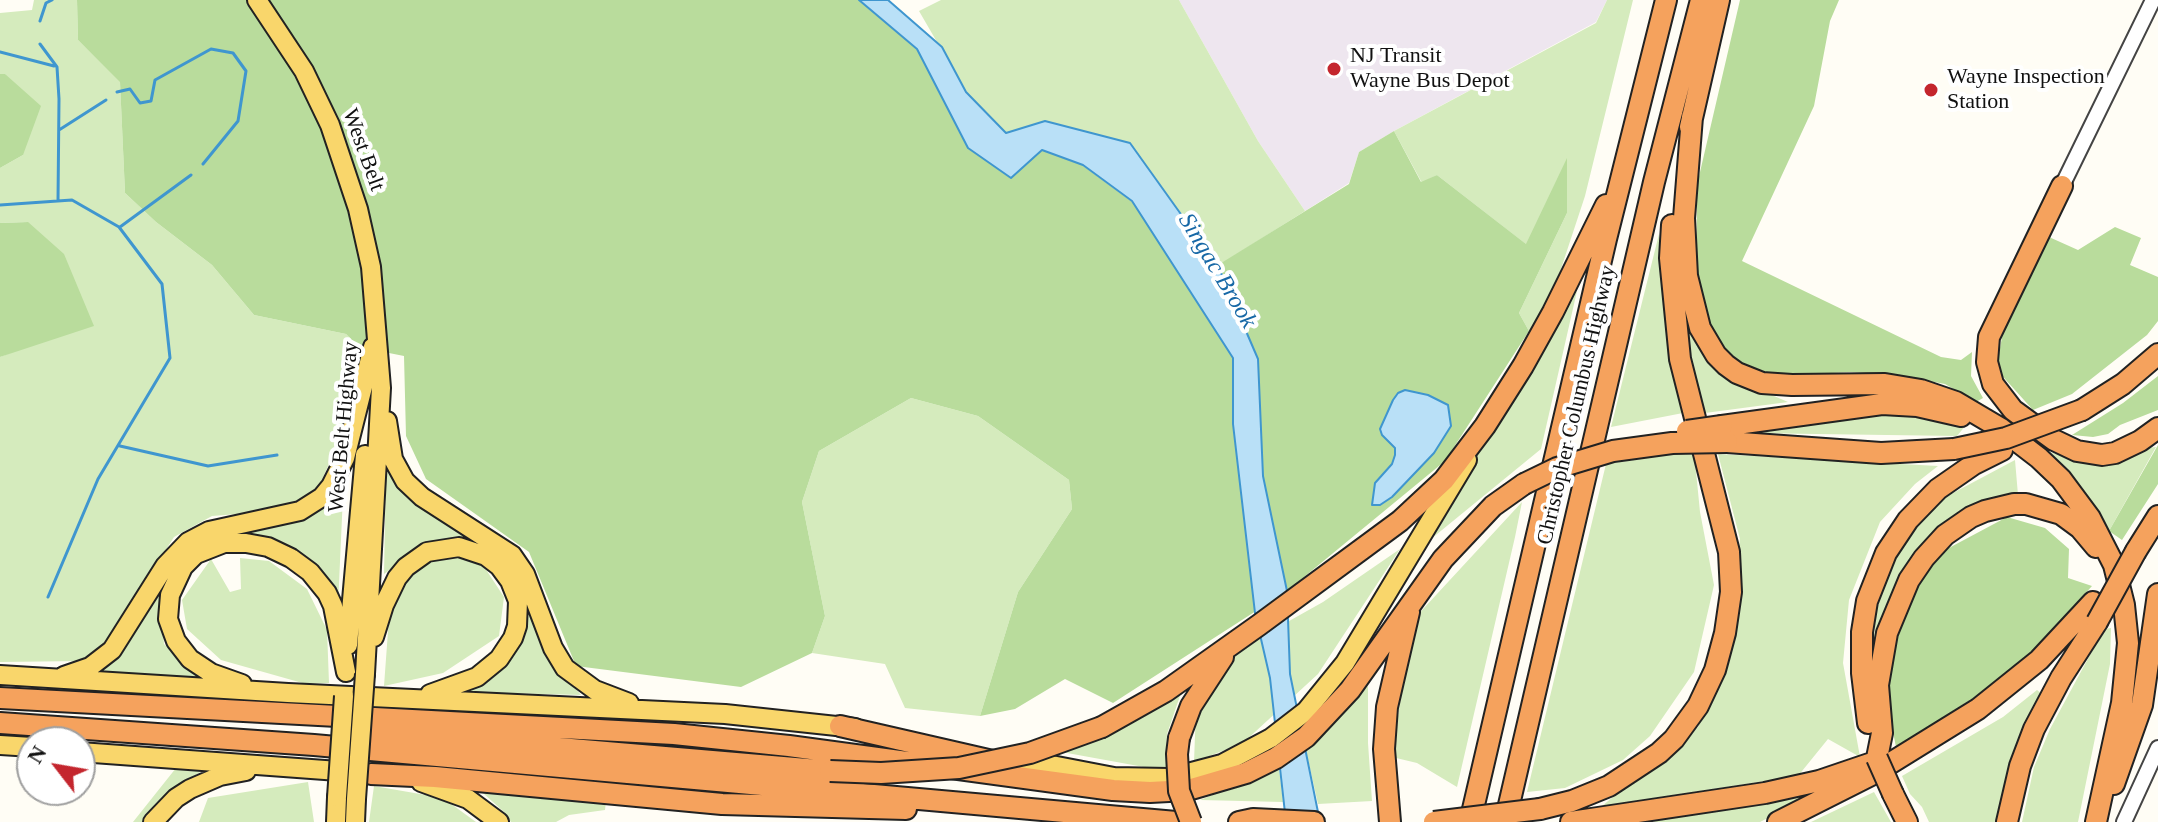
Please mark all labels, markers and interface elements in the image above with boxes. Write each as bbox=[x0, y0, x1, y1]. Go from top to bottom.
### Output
place label: NJ Transit Wayne Bus Depot bbox=[1350, 43, 1510, 94]
marker: NJ Transit Wayne Bus Depot bbox=[1325, 60, 1343, 78]
place label: Wayne Inspection Station bbox=[1947, 64, 2105, 116]
marker: Wayne Inspection Station bbox=[1922, 81, 1940, 99]
street label: West Belt bbox=[336, 105, 390, 195]
water label: Singac Brook bbox=[1171, 208, 1263, 334]
street label: Christopher Columbus Highway bbox=[1532, 263, 1622, 547]
street label: West Belt Highway bbox=[323, 340, 365, 514]
north arrow bbox=[16, 726, 96, 806]
text: N bbox=[22, 741, 52, 768]

